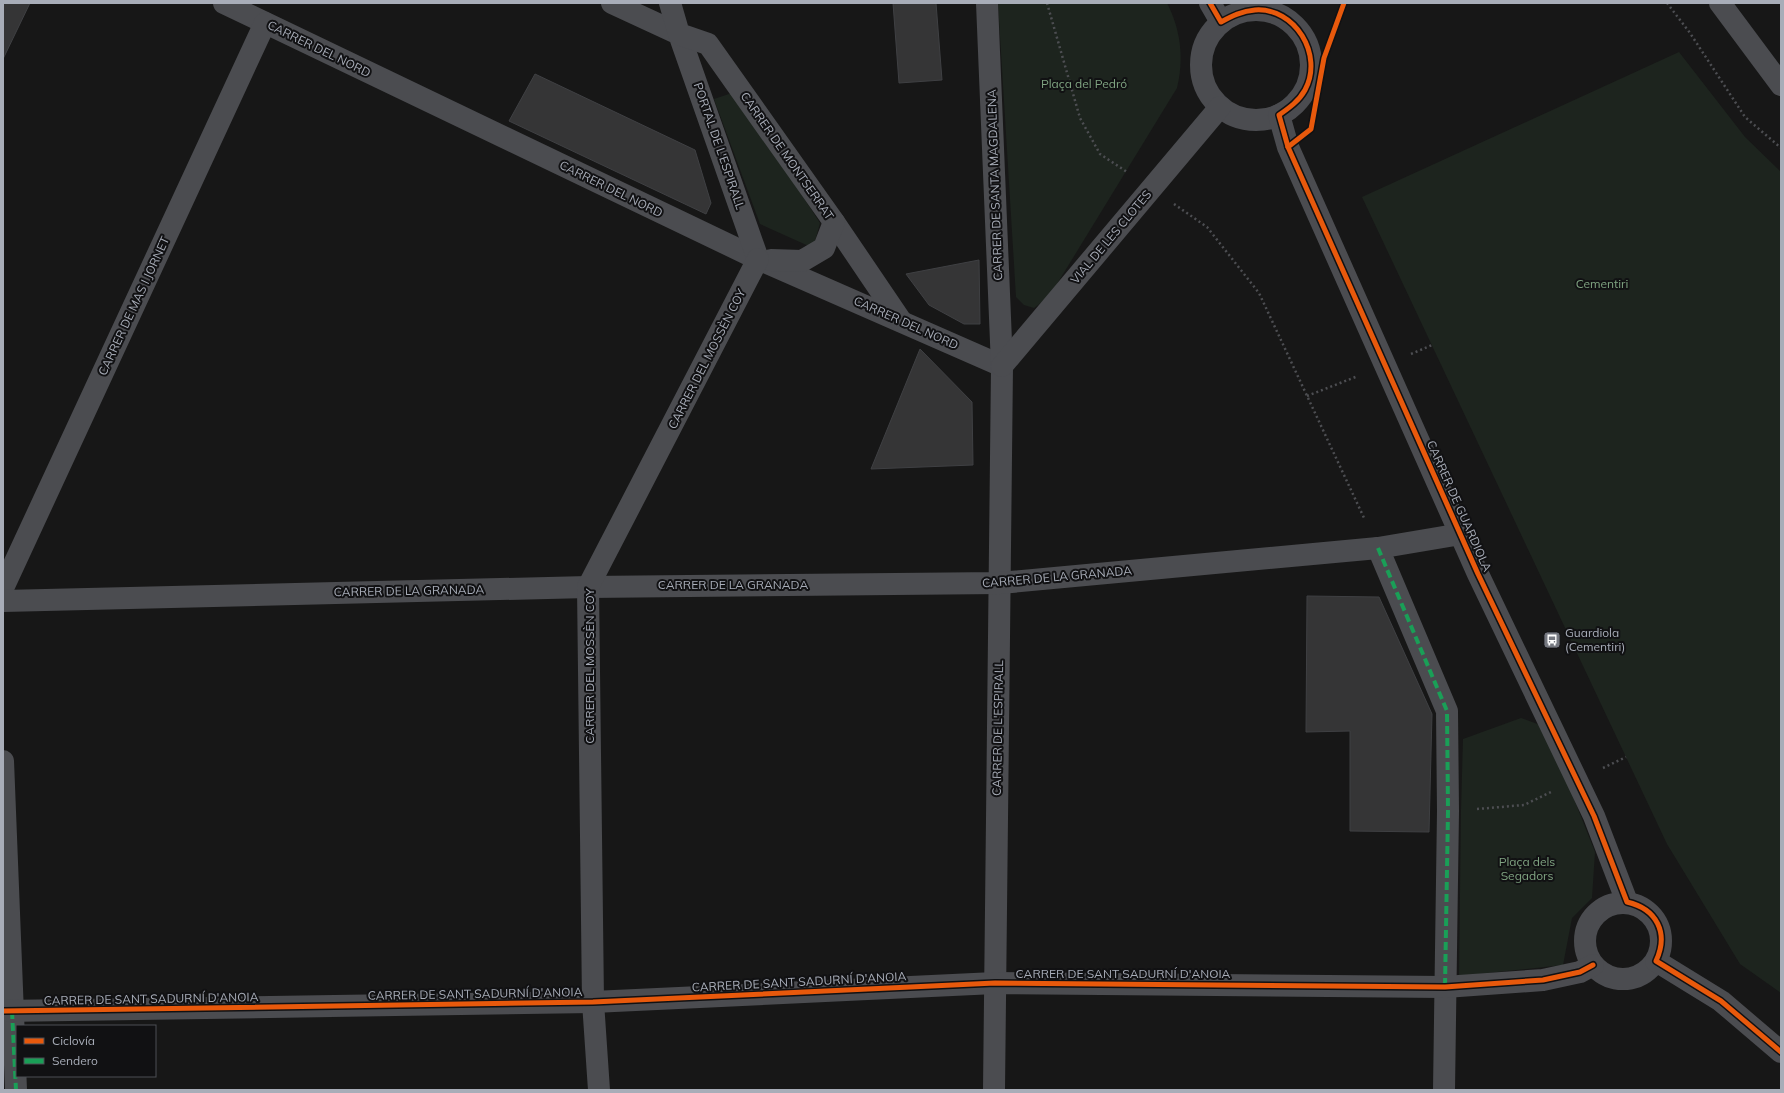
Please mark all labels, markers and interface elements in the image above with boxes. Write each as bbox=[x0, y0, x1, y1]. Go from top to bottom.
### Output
street label: CARRER DEL NORD bbox=[265, 17, 373, 80]
park label: Plaça del Pedró bbox=[1041, 76, 1127, 91]
street label: PORTAL DE L'ESPIRALL bbox=[691, 80, 748, 212]
street label: CARRER DE MONTSERRAT bbox=[737, 89, 838, 223]
street label: CARRER DE SANTA MAGDALENA bbox=[984, 89, 1005, 281]
street label: CARRER DEL NORD bbox=[557, 157, 665, 220]
street label: VIAL DE LES CLOTES bbox=[1067, 187, 1154, 287]
street label: CARRER DE MAS I JORNET bbox=[95, 233, 173, 378]
park label: Cementiri bbox=[1576, 276, 1628, 291]
street label: CARRER DEL MOSSÈN COY bbox=[665, 286, 749, 431]
street label: CARRER DEL NORD bbox=[851, 293, 961, 352]
street label: CARRER DE GUARDIOLA bbox=[1424, 438, 1495, 574]
street label: CARRER DE LA GRANADA bbox=[981, 562, 1133, 591]
street label: CARRER DE LA GRANADA bbox=[658, 577, 808, 592]
street label: CARRER DE LA GRANADA bbox=[334, 582, 485, 599]
street label: CARRER DEL MOSSÈN COY bbox=[582, 588, 597, 744]
place label: Guardiola (Cementiri) bbox=[1565, 625, 1625, 654]
bus stop icon: Guardiola (Cementiri) bbox=[1542, 630, 1562, 650]
street label: CARRER DE L'ESPIRALL bbox=[989, 660, 1006, 796]
park label: Plaça dels Segadors bbox=[1499, 854, 1555, 883]
street label: CARRER DE SANT SADURNÍ D'ANOIA bbox=[1016, 966, 1231, 981]
street label: CARRER DE SANT SADURNÍ D'ANOIA bbox=[691, 968, 907, 995]
street label: CARRER DE SANT SADURNÍ D'ANOIA bbox=[367, 984, 583, 1003]
street label: CARRER DE SANT SADURNÍ D'ANOIA bbox=[43, 989, 259, 1008]
legend bbox=[16, 1025, 156, 1077]
text: Ciclovía bbox=[52, 1033, 95, 1048]
text: Sendero bbox=[52, 1053, 98, 1068]

